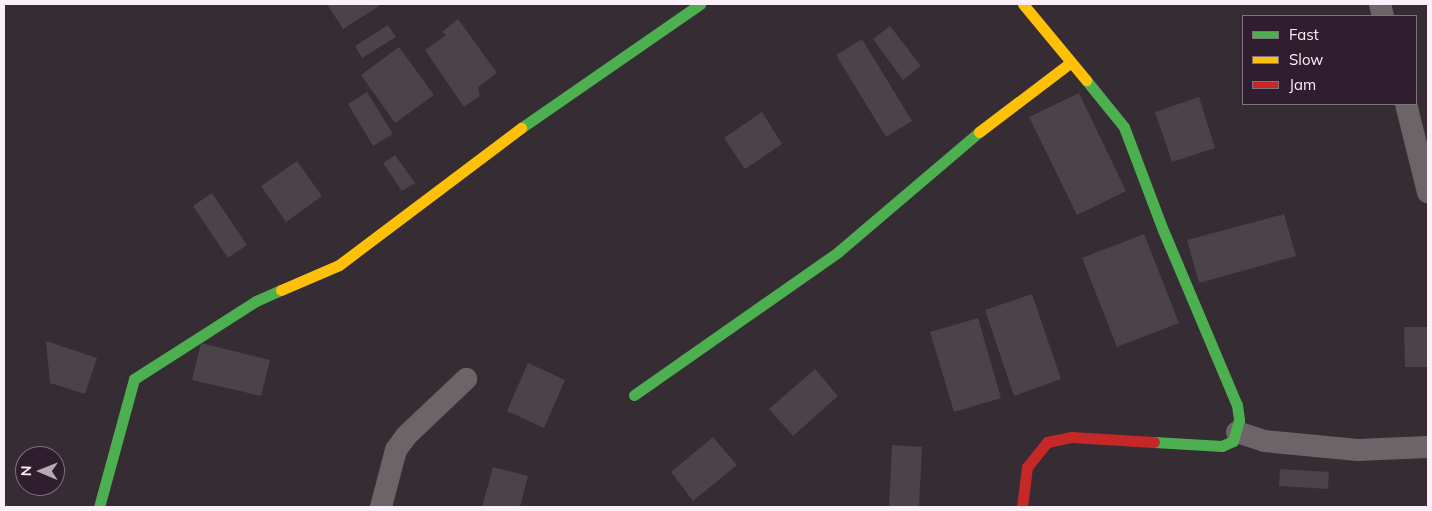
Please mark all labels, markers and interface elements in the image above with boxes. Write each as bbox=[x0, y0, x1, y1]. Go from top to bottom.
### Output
legend bbox=[1242, 15, 1417, 105]
text: Fast bbox=[1289, 25, 1319, 44]
text: Slow bbox=[1289, 50, 1323, 69]
text: Jam bbox=[1289, 75, 1316, 94]
north arrow bbox=[15, 446, 65, 496]
text: N bbox=[17, 465, 35, 476]

